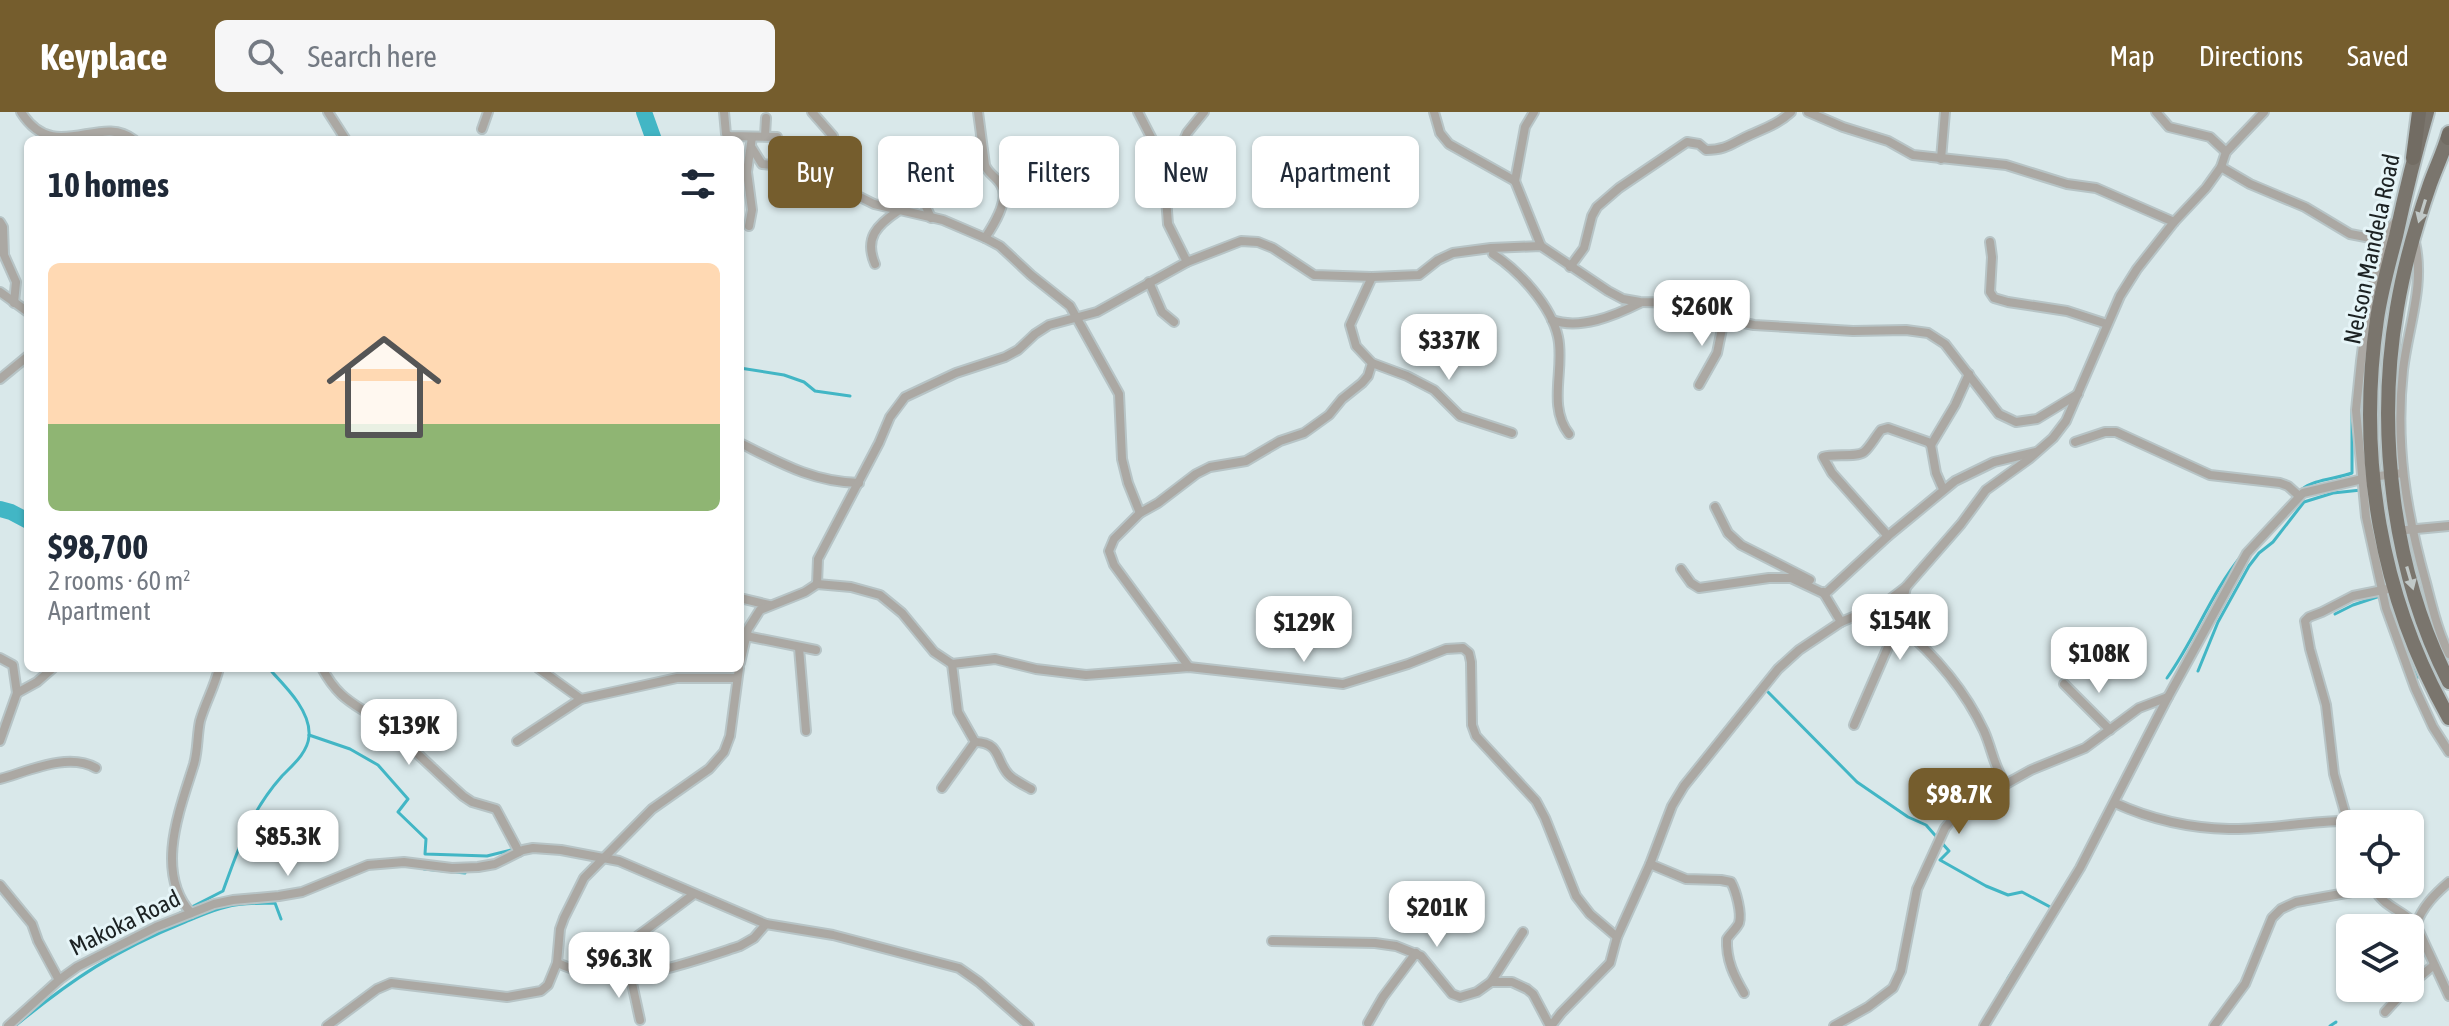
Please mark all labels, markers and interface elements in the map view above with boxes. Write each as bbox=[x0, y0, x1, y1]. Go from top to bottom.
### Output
search box bbox=[215, 20, 775, 92]
icon: search bbox=[243, 34, 287, 78]
text: Keyplace bbox=[40, 35, 167, 78]
text: Search here bbox=[307, 39, 437, 73]
text: Map bbox=[2110, 40, 2155, 72]
text: Directions bbox=[2199, 40, 2303, 72]
text: Saved bbox=[2347, 40, 2409, 72]
chip: Buy bbox=[768, 136, 862, 208]
chip: Rent bbox=[878, 136, 983, 208]
chip: Filters bbox=[999, 136, 1119, 208]
chip: New bbox=[1135, 136, 1236, 208]
chip: Apartment bbox=[1252, 136, 1419, 208]
street label: Nelson Mandela Road bbox=[2338, 151, 2405, 347]
icon: filters bbox=[676, 162, 720, 206]
text: 10 homes bbox=[48, 165, 169, 204]
one-way arrow bbox=[2415, 200, 2428, 224]
pin: $260K bbox=[1646, 280, 1758, 348]
text: $260K bbox=[1672, 291, 1732, 321]
pin: $337K bbox=[1393, 314, 1505, 382]
icon: home bbox=[312, 315, 456, 459]
text: $337K bbox=[1419, 325, 1479, 355]
text: $98,700 bbox=[48, 527, 148, 566]
text: 2 rooms · 60 m² bbox=[48, 566, 190, 596]
one-way arrow bbox=[2404, 567, 2417, 591]
pin: $154K bbox=[1844, 594, 1956, 662]
text: Apartment bbox=[48, 596, 151, 626]
pin: $129K bbox=[1248, 596, 1360, 664]
text: $154K bbox=[1870, 605, 1930, 635]
text: $129K bbox=[1274, 607, 1334, 637]
pin: $108K bbox=[2043, 627, 2155, 695]
text: $108K bbox=[2069, 638, 2129, 668]
pin: $139K bbox=[353, 699, 465, 767]
text: $139K bbox=[379, 710, 439, 740]
pin: $98.7K bbox=[1894, 768, 2024, 836]
text: $98.7K bbox=[1927, 779, 1991, 809]
pin: $85.3K bbox=[223, 810, 353, 878]
map controls bbox=[2336, 810, 2424, 1002]
button: locate bbox=[2336, 810, 2424, 898]
text: $85.3K bbox=[256, 821, 320, 851]
pin: $201K bbox=[1381, 881, 1493, 949]
street label: Makoka Road bbox=[65, 884, 184, 961]
text: $201K bbox=[1407, 892, 1467, 922]
button: layers bbox=[2336, 914, 2424, 1002]
pin: $96.3K bbox=[554, 932, 684, 1000]
text: $96.3K bbox=[587, 943, 651, 973]

